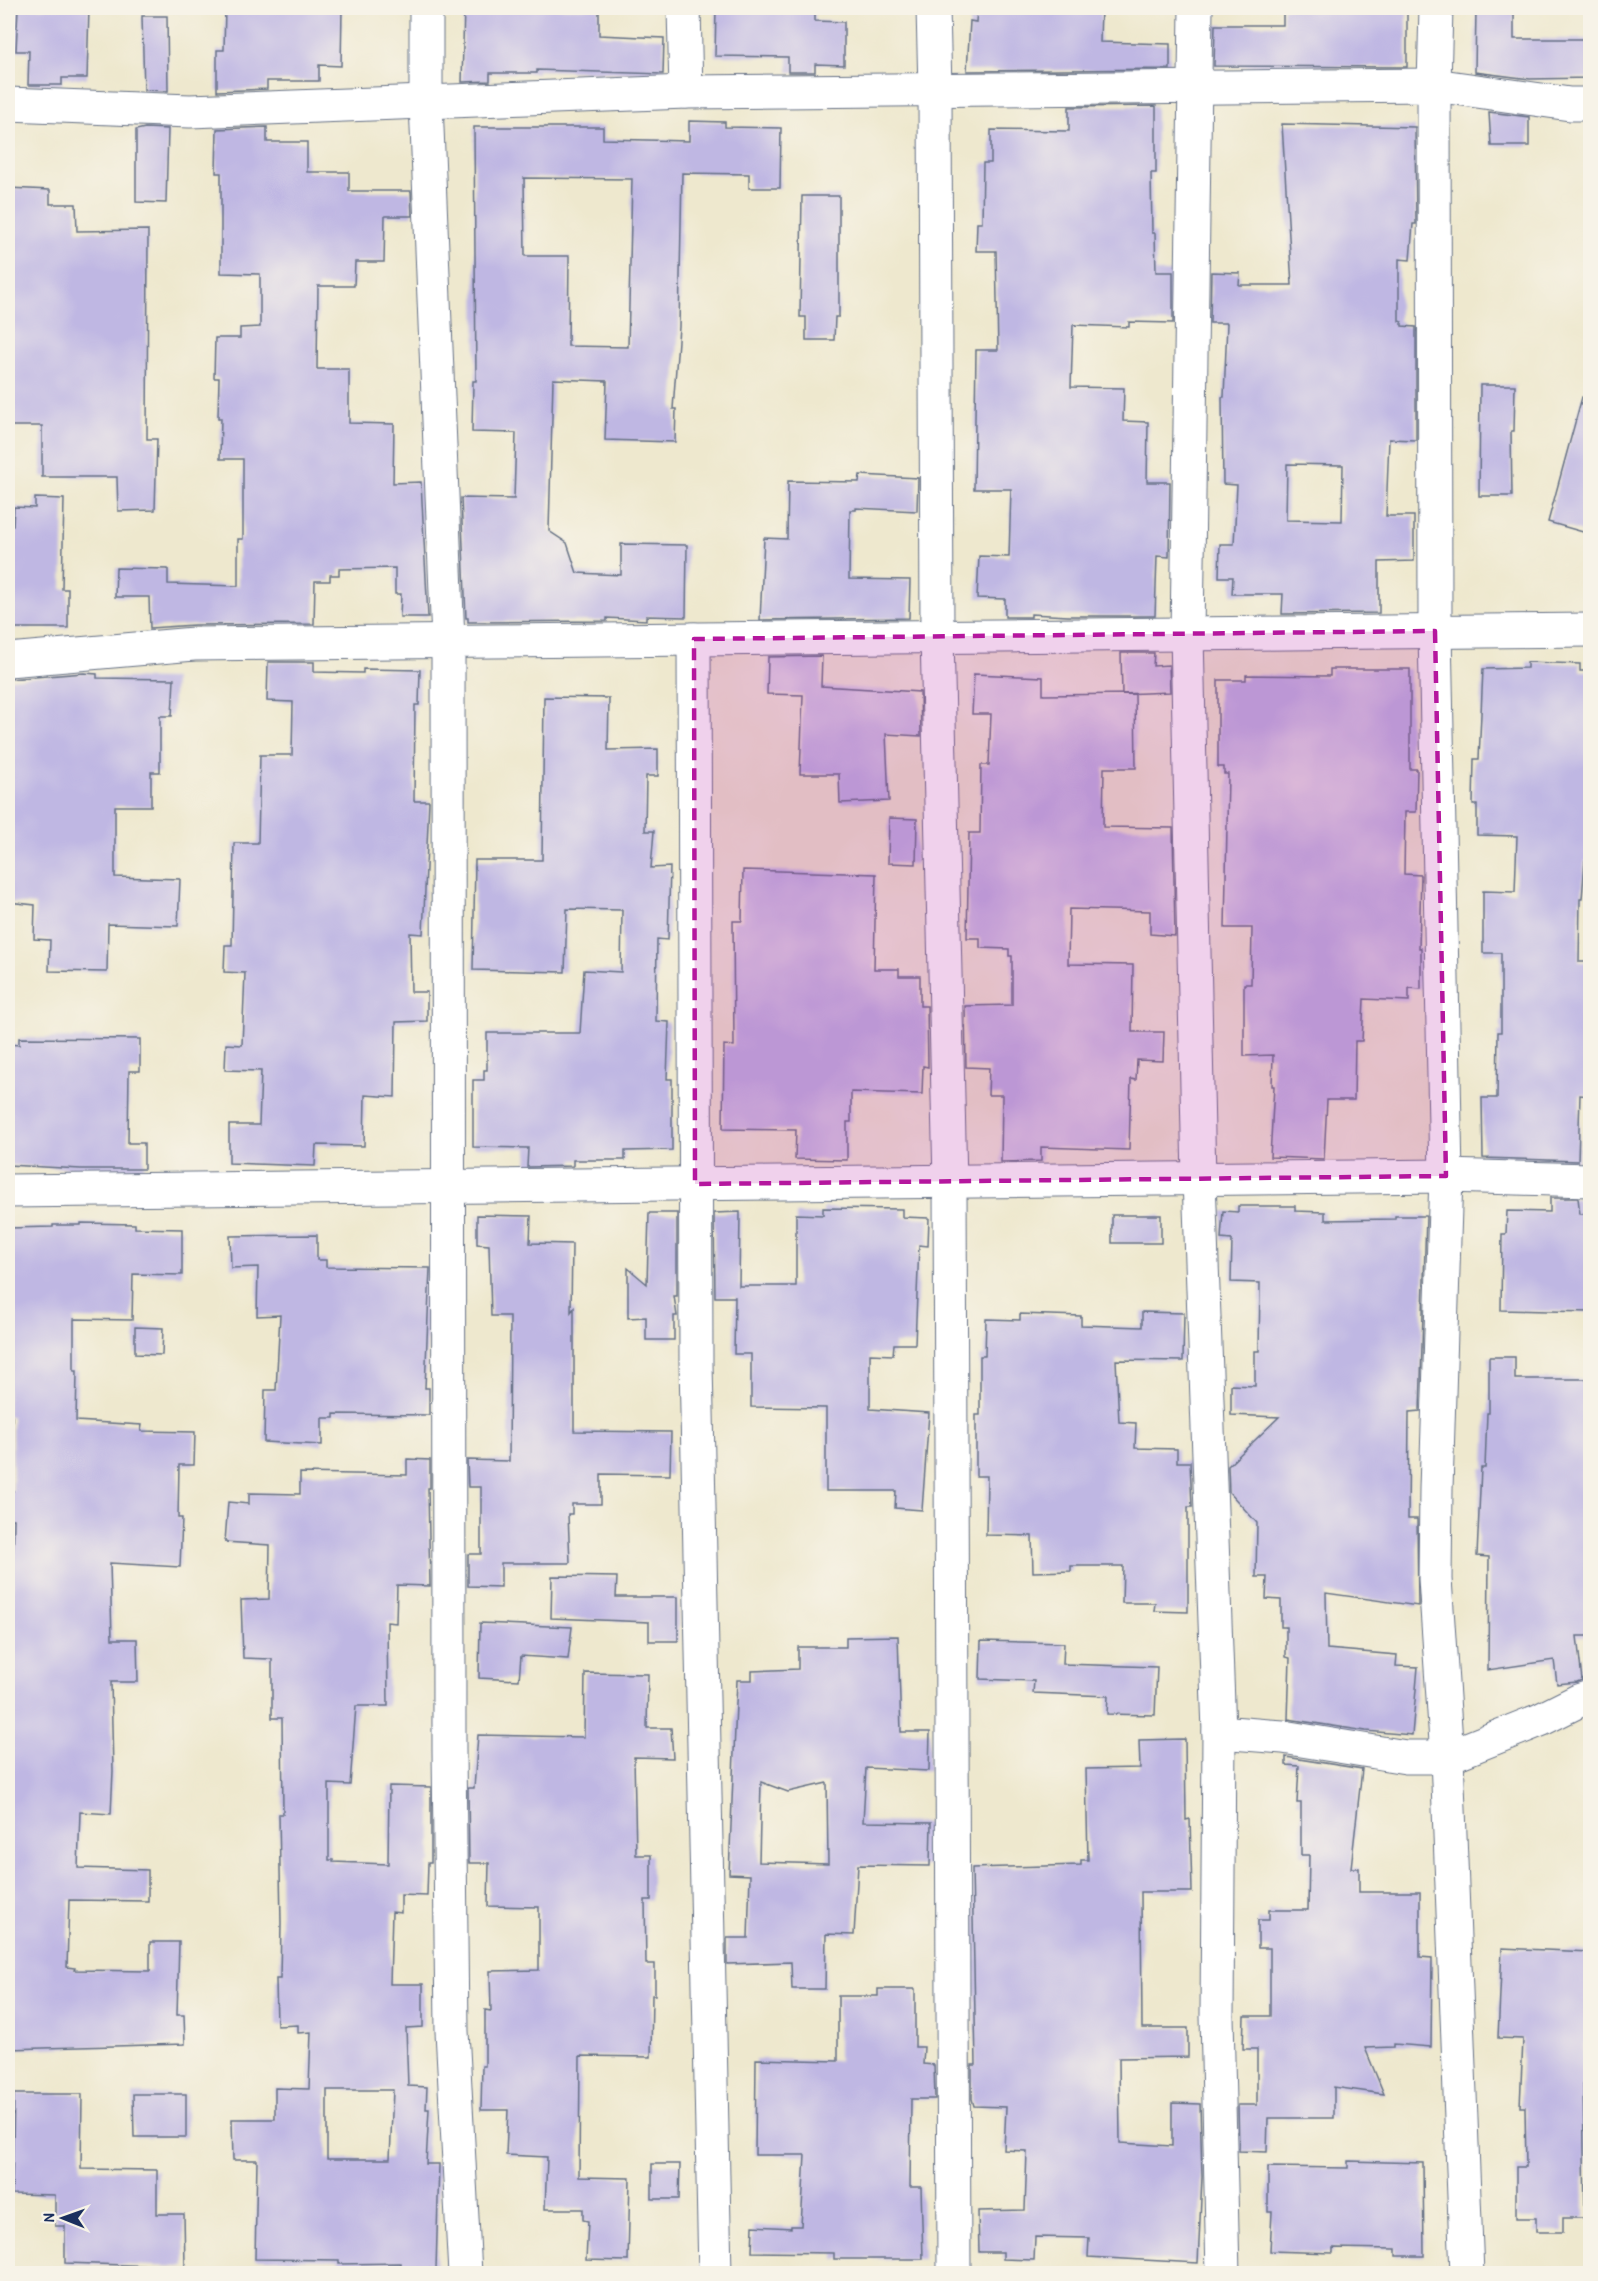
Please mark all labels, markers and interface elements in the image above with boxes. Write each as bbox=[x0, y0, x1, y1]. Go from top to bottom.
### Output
north arrow bbox=[33, 2188, 93, 2248]
text: N bbox=[37, 2213, 59, 2222]

